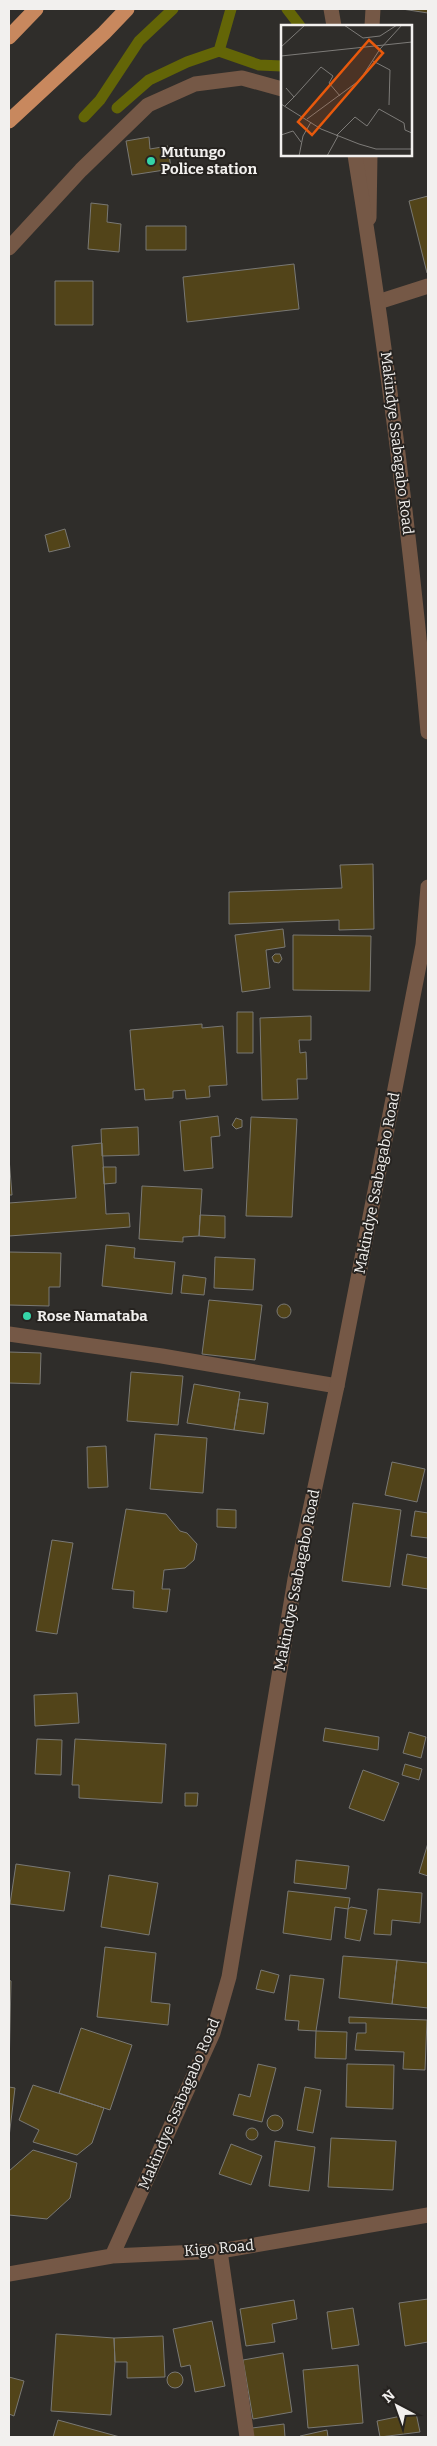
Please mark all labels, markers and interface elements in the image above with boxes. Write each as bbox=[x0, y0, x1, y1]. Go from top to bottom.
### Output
inset map bbox=[281, 25, 412, 156]
place label: Mutungo Police station bbox=[161, 143, 257, 178]
marker: Mutungo Police station bbox=[145, 155, 157, 167]
street label: Makindye Ssabagabo Road bbox=[377, 350, 417, 536]
street label: Makindye Ssabagabo Road bbox=[351, 1091, 403, 1275]
place label: Rose Namataba bbox=[37, 1307, 148, 1325]
marker: Rose Namataba bbox=[21, 1310, 33, 1322]
street label: Makindye Ssabagabo Road bbox=[271, 1488, 323, 1672]
street label: Makindye Ssabagabo Road bbox=[135, 2016, 223, 2192]
street label: Kigo Road bbox=[183, 2236, 255, 2260]
north arrow bbox=[372, 2381, 422, 2431]
text: N bbox=[379, 2386, 399, 2407]

